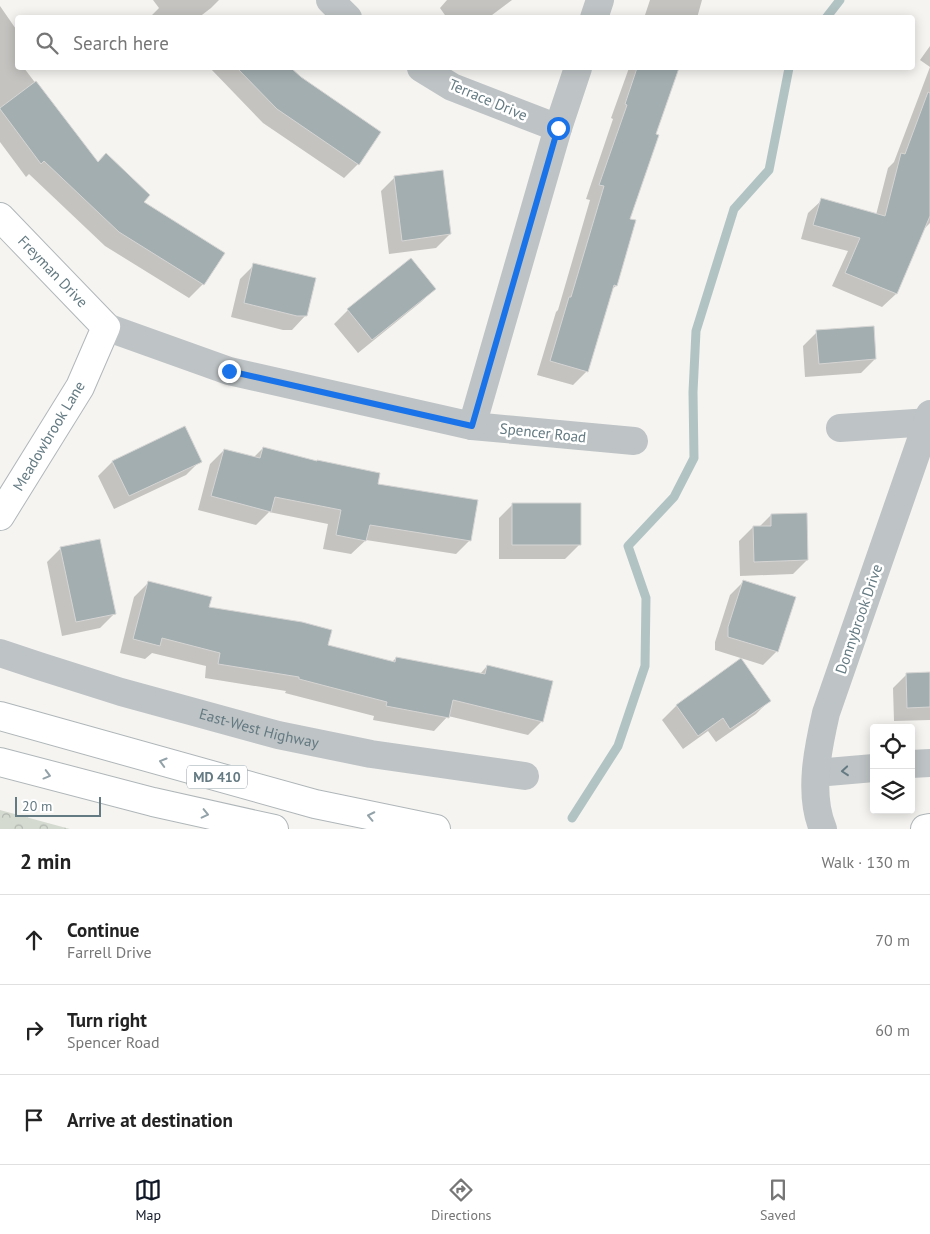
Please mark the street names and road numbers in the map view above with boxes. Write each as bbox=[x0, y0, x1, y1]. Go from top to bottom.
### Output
street label: Terrace Drive bbox=[446, 75, 530, 125]
street label: Freyman Drive bbox=[14, 231, 92, 311]
street label: Meadowbrook Lane bbox=[8, 377, 89, 494]
street label: Spencer Road bbox=[499, 419, 587, 446]
street label: Donnybrook Drive bbox=[831, 561, 886, 676]
street label: East-West Highway bbox=[197, 704, 321, 752]
road number: MD 410 bbox=[187, 766, 247, 789]

